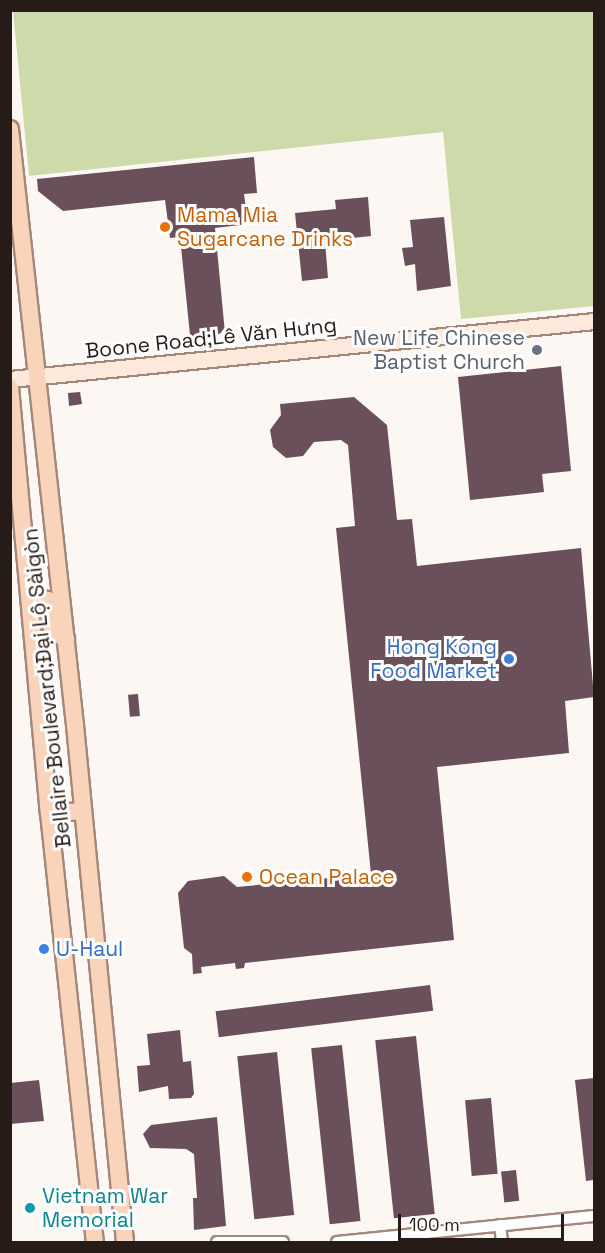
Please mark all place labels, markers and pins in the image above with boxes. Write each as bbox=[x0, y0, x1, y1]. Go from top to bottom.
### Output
place label: Mama Mia Sugarcane Drinks bbox=[177, 202, 353, 252]
marker: Mama Mia Sugarcane Drinks bbox=[158, 220, 172, 234]
place label: New Life Chinese Baptist Church bbox=[353, 325, 525, 375]
marker: New Life Chinese Baptist Church bbox=[530, 343, 544, 357]
place label: Hong Kong Food Market bbox=[370, 634, 497, 684]
marker: Hong Kong Food Market bbox=[502, 652, 516, 666]
place label: Ocean Palace bbox=[259, 864, 395, 890]
marker: Ocean Palace bbox=[240, 870, 254, 884]
place label: U-Haul bbox=[56, 936, 123, 962]
marker: U-Haul bbox=[37, 942, 51, 956]
place label: Vietnam War Memorial bbox=[42, 1183, 168, 1233]
marker: Vietnam War Memorial bbox=[23, 1201, 37, 1215]

